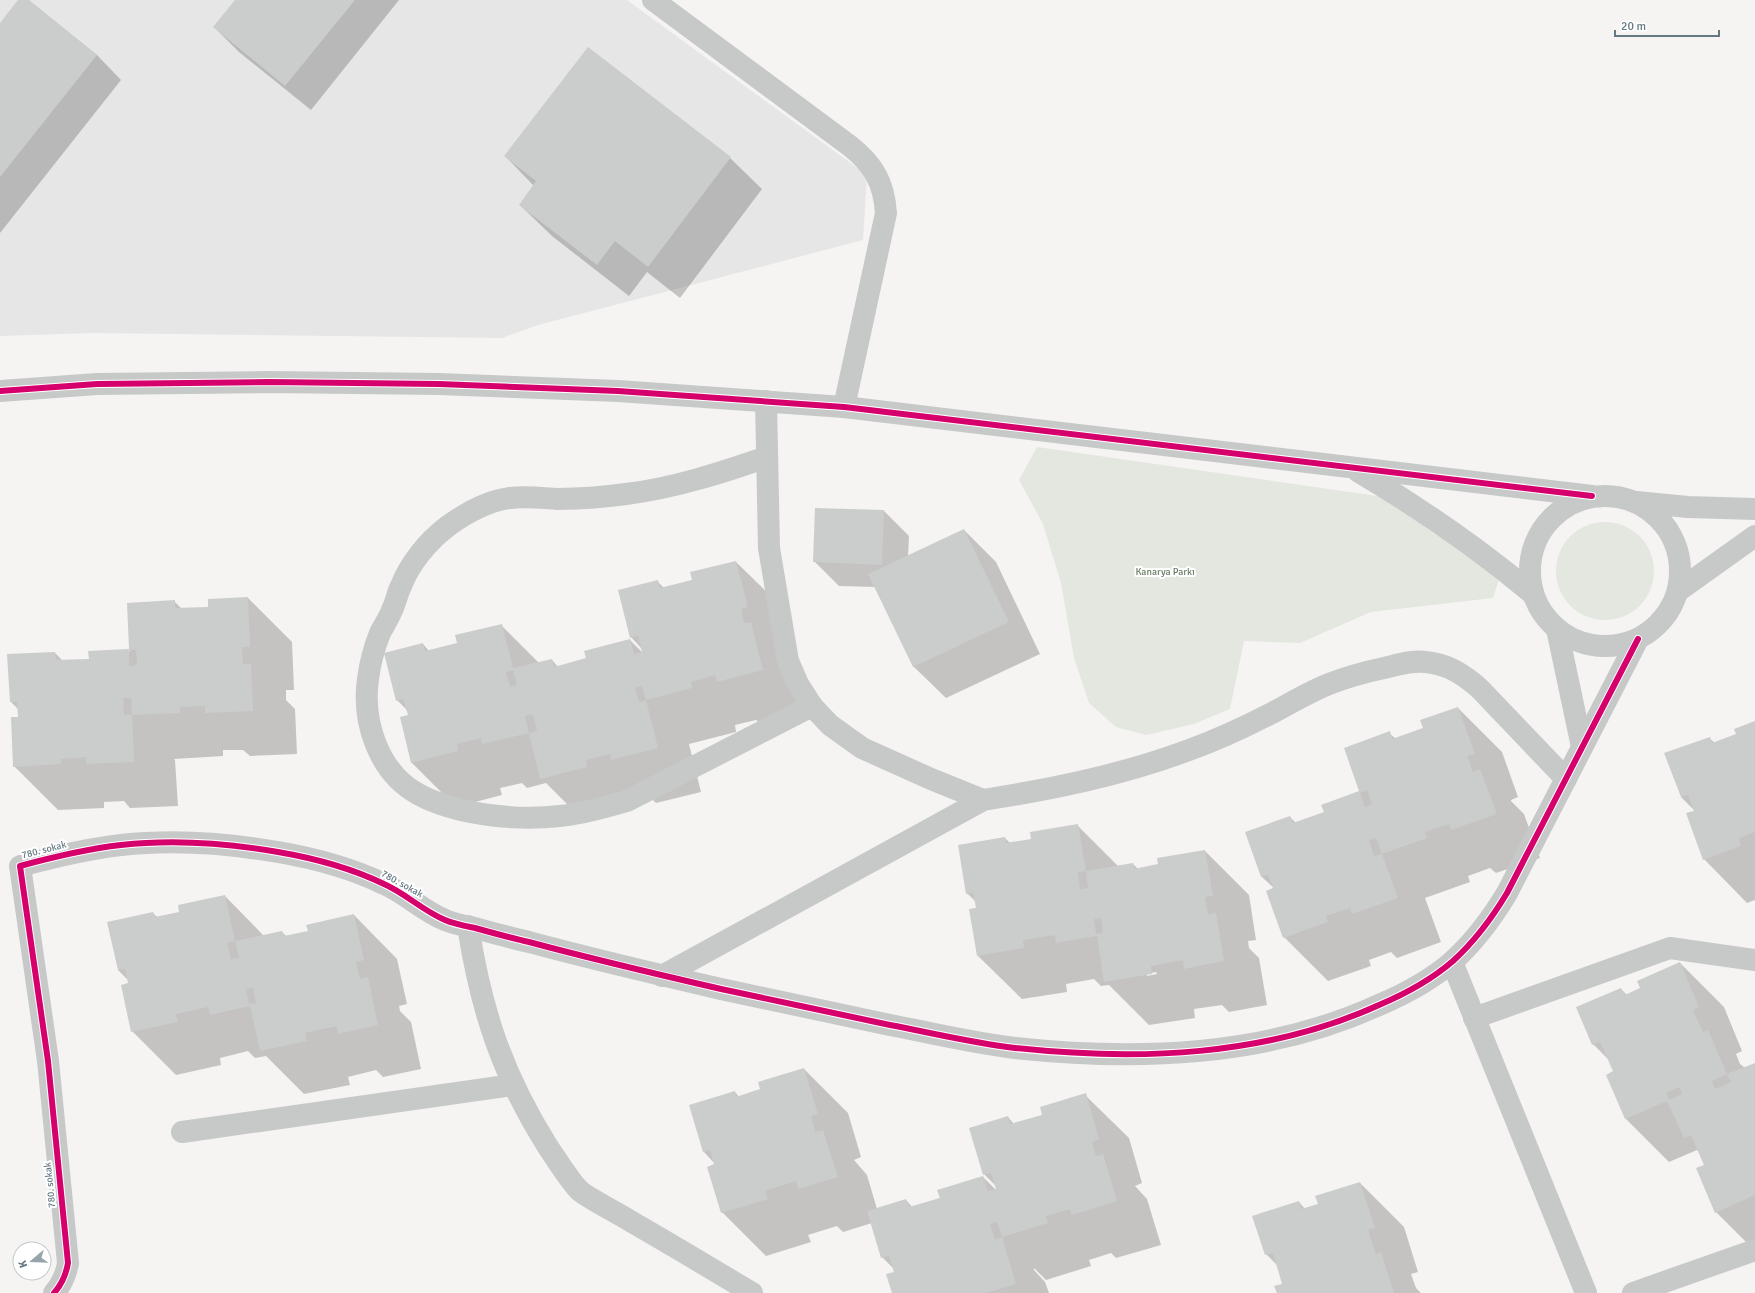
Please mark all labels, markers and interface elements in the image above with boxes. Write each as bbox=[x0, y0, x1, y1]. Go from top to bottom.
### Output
scale bar bbox=[1615, 12, 1719, 38]
text: 20 m bbox=[1621, 19, 1646, 34]
park label: Kanarya Parkı bbox=[1135, 566, 1195, 578]
street label: 780. sokak bbox=[20, 839, 68, 861]
street label: 780. sokak bbox=[379, 868, 425, 900]
street label: 780. sokak bbox=[42, 1162, 58, 1208]
north arrow bbox=[12, 1241, 52, 1281]
text: K bbox=[16, 1259, 30, 1269]

